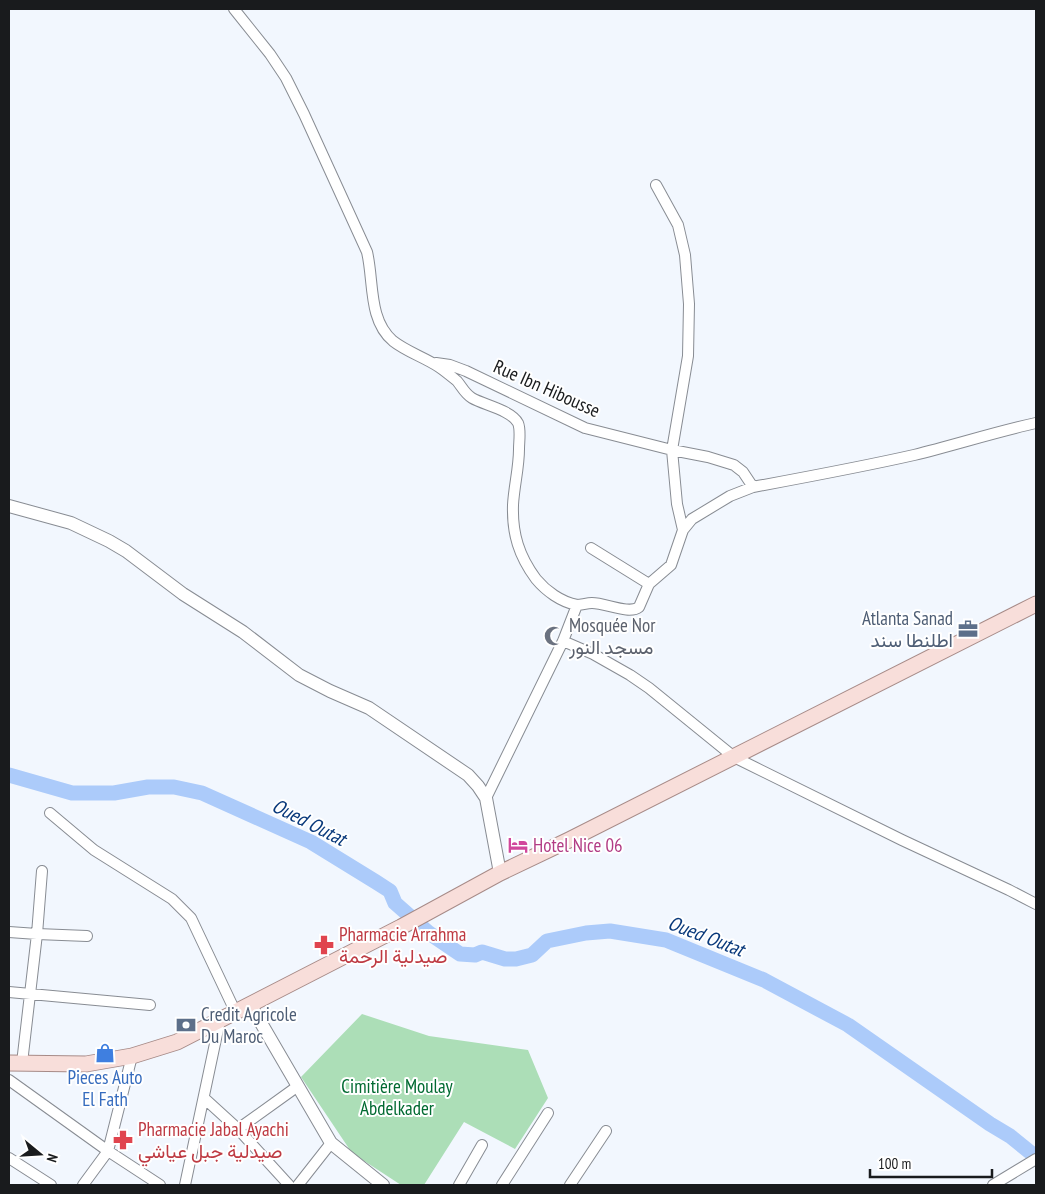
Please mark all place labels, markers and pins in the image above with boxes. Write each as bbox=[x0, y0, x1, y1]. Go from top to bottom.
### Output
place label: Atlanta Sanad اطلنطا سند bbox=[862, 606, 953, 652]
place label: Mosquée Nor مسجد النور bbox=[568, 613, 656, 659]
office icon: Atlanta Sanad اطلنطا سند bbox=[957, 618, 979, 640]
mosque icon: Mosquée Nor مسجد النور bbox=[543, 625, 565, 647]
place label: Hotel Nice 06 bbox=[533, 833, 623, 857]
hotel icon: Hotel Nice 06 bbox=[507, 834, 529, 856]
place label: Pharmacie Arrahma صيدلية الرحمة bbox=[339, 922, 466, 968]
pharmacy icon: Pharmacie Arrahma صيدلية الرحمة bbox=[313, 934, 335, 956]
place label: Credit Agricole Du Maroc bbox=[201, 1002, 297, 1048]
bank icon: Credit Agricole Du Maroc bbox=[175, 1014, 197, 1036]
shop icon: Pieces Auto El Fath bbox=[94, 1042, 116, 1064]
place label: Pieces Auto El Fath bbox=[67, 1065, 143, 1111]
place label: Pharmacie Jabal Ayachi صيدلية جبل عياشي bbox=[138, 1117, 289, 1167]
pharmacy icon: Pharmacie Jabal Ayachi صيدلية جبل عياشي bbox=[112, 1129, 134, 1151]

